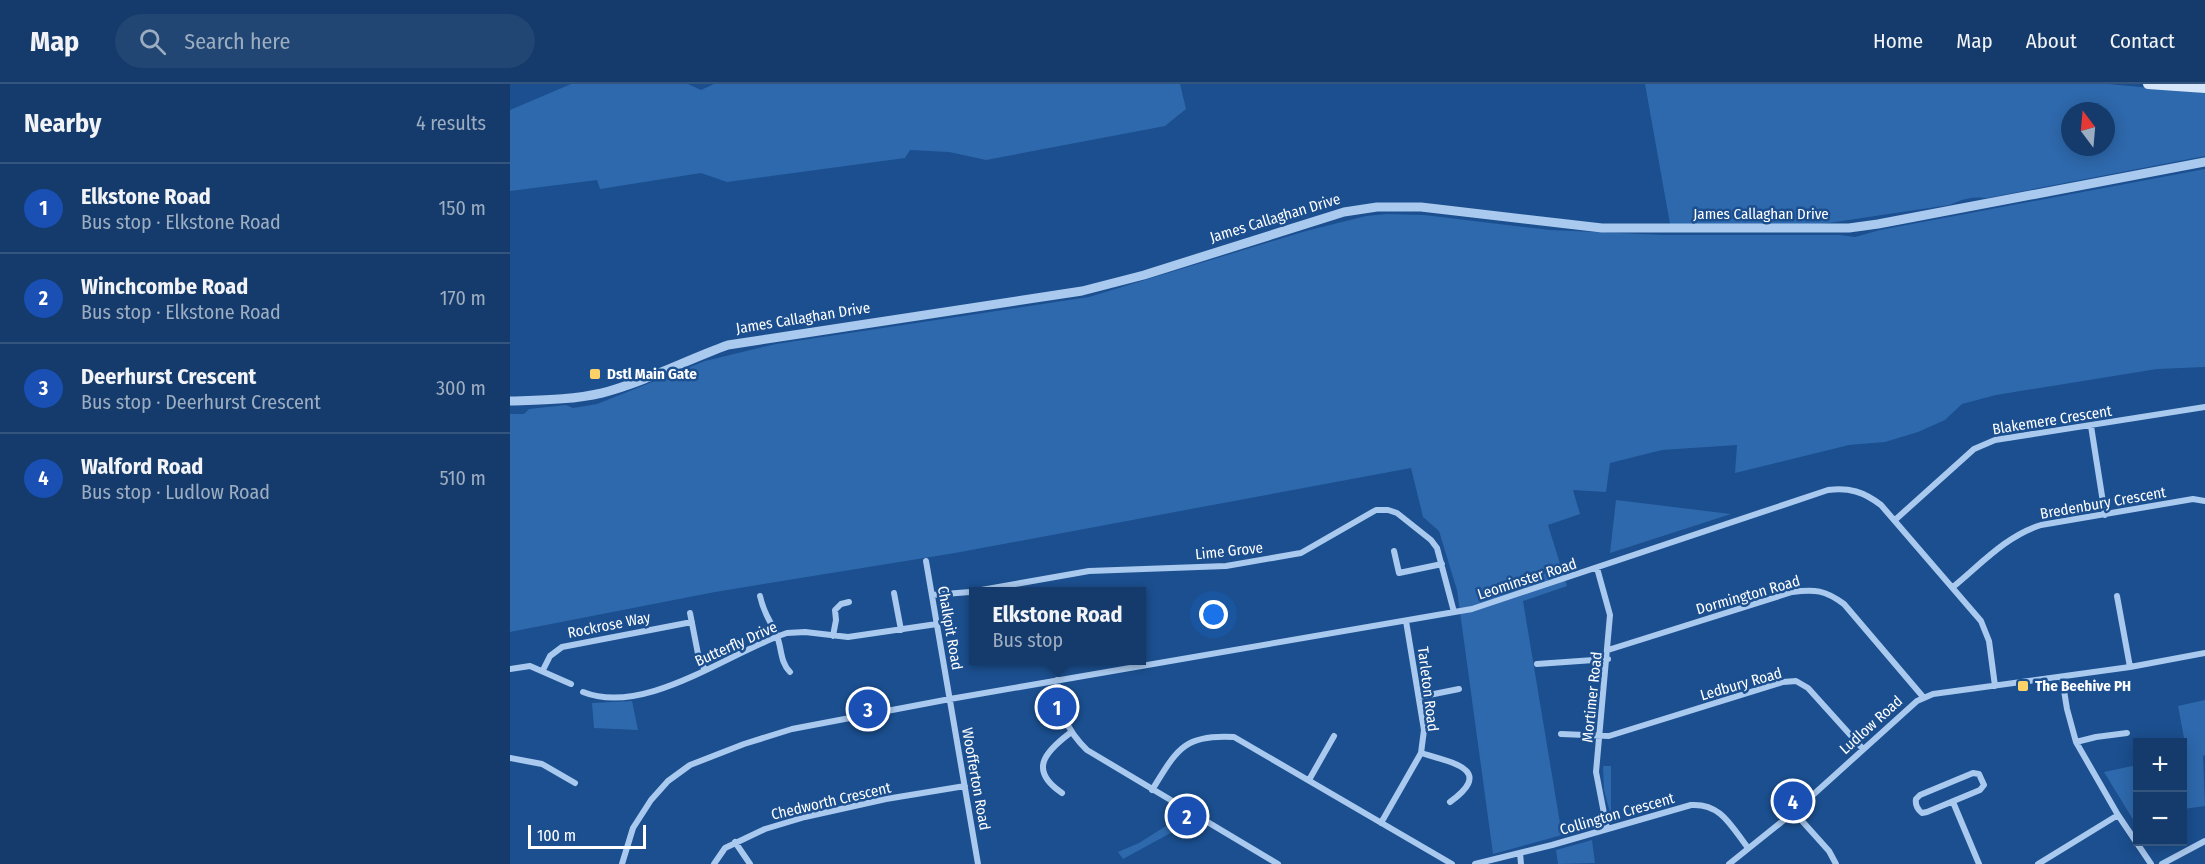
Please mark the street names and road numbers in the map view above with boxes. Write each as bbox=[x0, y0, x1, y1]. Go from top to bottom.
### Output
street label: James Callaghan Drive bbox=[1208, 190, 1342, 246]
street label: James Callaghan Drive bbox=[1693, 205, 1829, 223]
street label: James Callaghan Drive bbox=[735, 299, 871, 337]
street label: Blakemere Crescent bbox=[1991, 402, 2113, 438]
street label: Bredenbury Crescent bbox=[2039, 483, 2167, 523]
street label: Lime Grove bbox=[1194, 538, 1264, 564]
street label: Leominster Road bbox=[1475, 554, 1579, 604]
street label: Dormington Road bbox=[1694, 572, 1802, 618]
street label: Chalkpit Road bbox=[934, 585, 966, 671]
street label: Rockrose Way bbox=[566, 608, 652, 642]
street label: Butterfly Drive bbox=[692, 618, 780, 670]
street label: Tarleton Road bbox=[1414, 646, 1442, 732]
street label: Mortimer Road bbox=[1578, 651, 1606, 743]
street label: Ledbury Road bbox=[1698, 664, 1784, 704]
street label: Ludlow Road bbox=[1836, 692, 1906, 758]
street label: Woofferton Road bbox=[958, 726, 994, 832]
street label: Chedworth Crescent bbox=[769, 778, 893, 824]
street label: Collington Crescent bbox=[1558, 789, 1676, 839]

